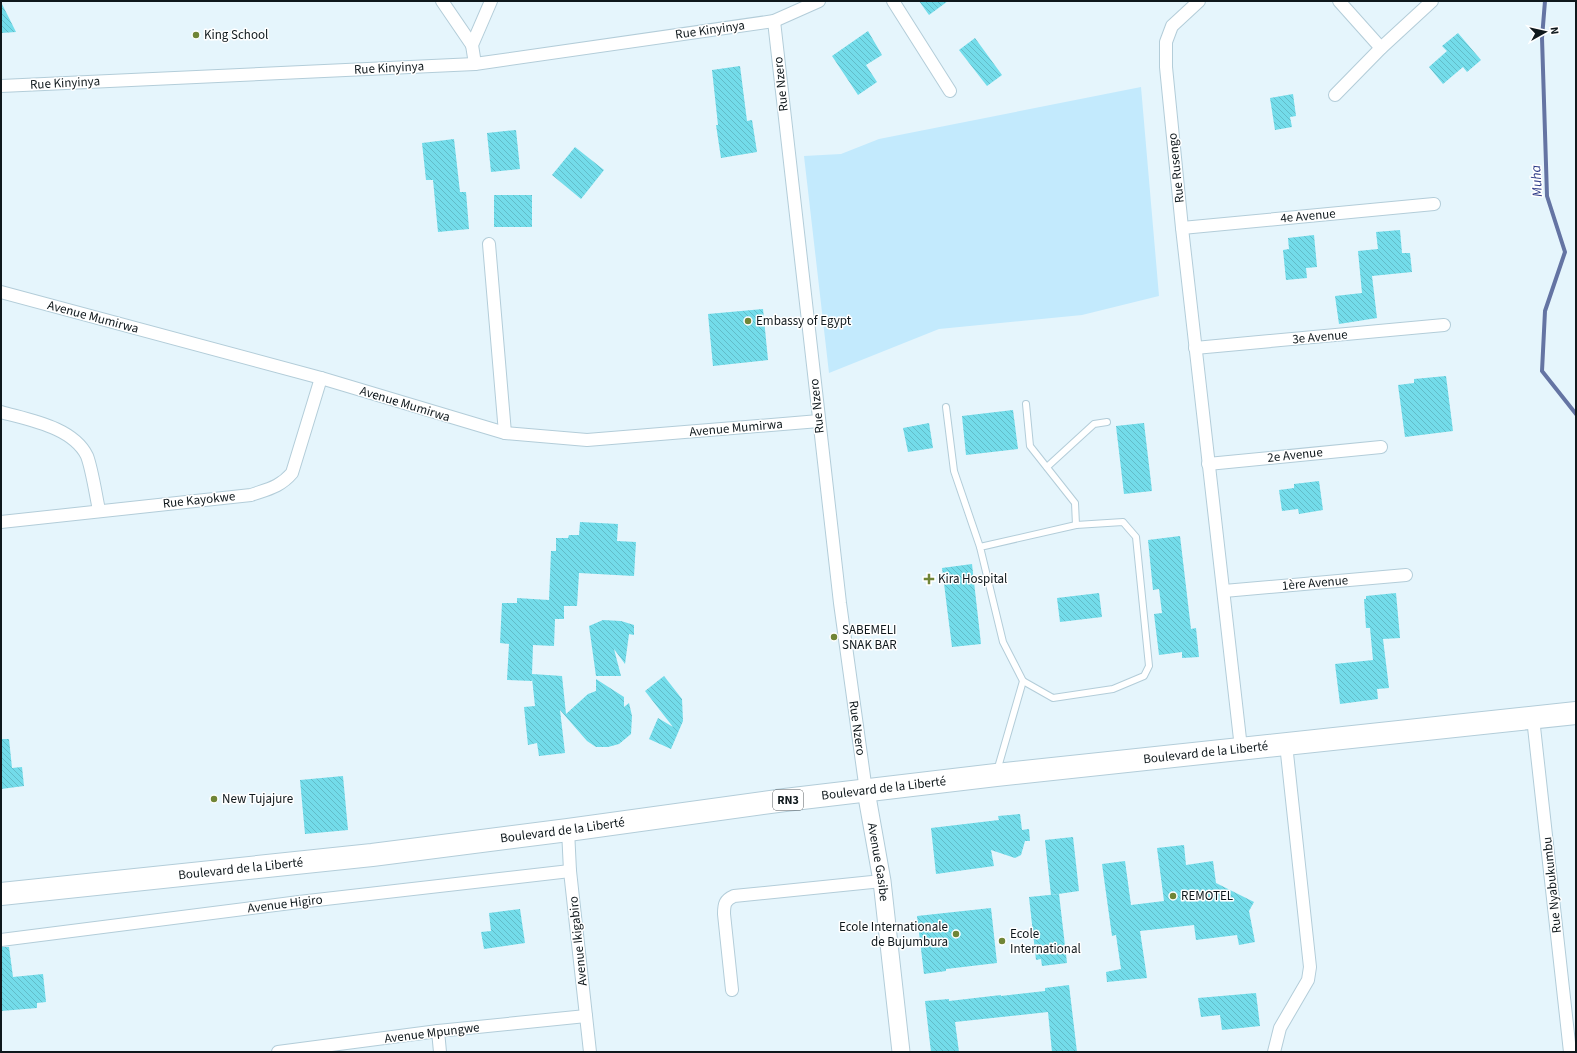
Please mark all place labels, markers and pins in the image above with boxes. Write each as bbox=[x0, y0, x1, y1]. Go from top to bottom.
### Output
place label: King School bbox=[204, 26, 268, 44]
marker: King School bbox=[191, 30, 201, 40]
place label: Embassy of Egypt bbox=[756, 312, 852, 330]
marker: Embassy of Egypt bbox=[743, 316, 753, 326]
place label: Kira Hospital bbox=[938, 570, 1007, 588]
marker: Kira Hospital bbox=[923, 573, 935, 585]
place label: SABEMELI SNAK BAR bbox=[842, 621, 897, 654]
marker: SABEMELI SNAK BAR bbox=[829, 632, 839, 642]
place label: New Tujajure bbox=[222, 790, 293, 808]
marker: New Tujajure bbox=[209, 794, 219, 804]
place label: REMOTEL bbox=[1181, 887, 1233, 905]
marker: REMOTEL bbox=[1168, 891, 1178, 901]
place label: Ecole Internationale de Bujumbura bbox=[839, 918, 948, 951]
place label: Ecole International bbox=[1010, 925, 1081, 958]
marker: Ecole Internationale de Bujumbura bbox=[951, 929, 961, 939]
marker: Ecole International bbox=[997, 936, 1007, 946]

